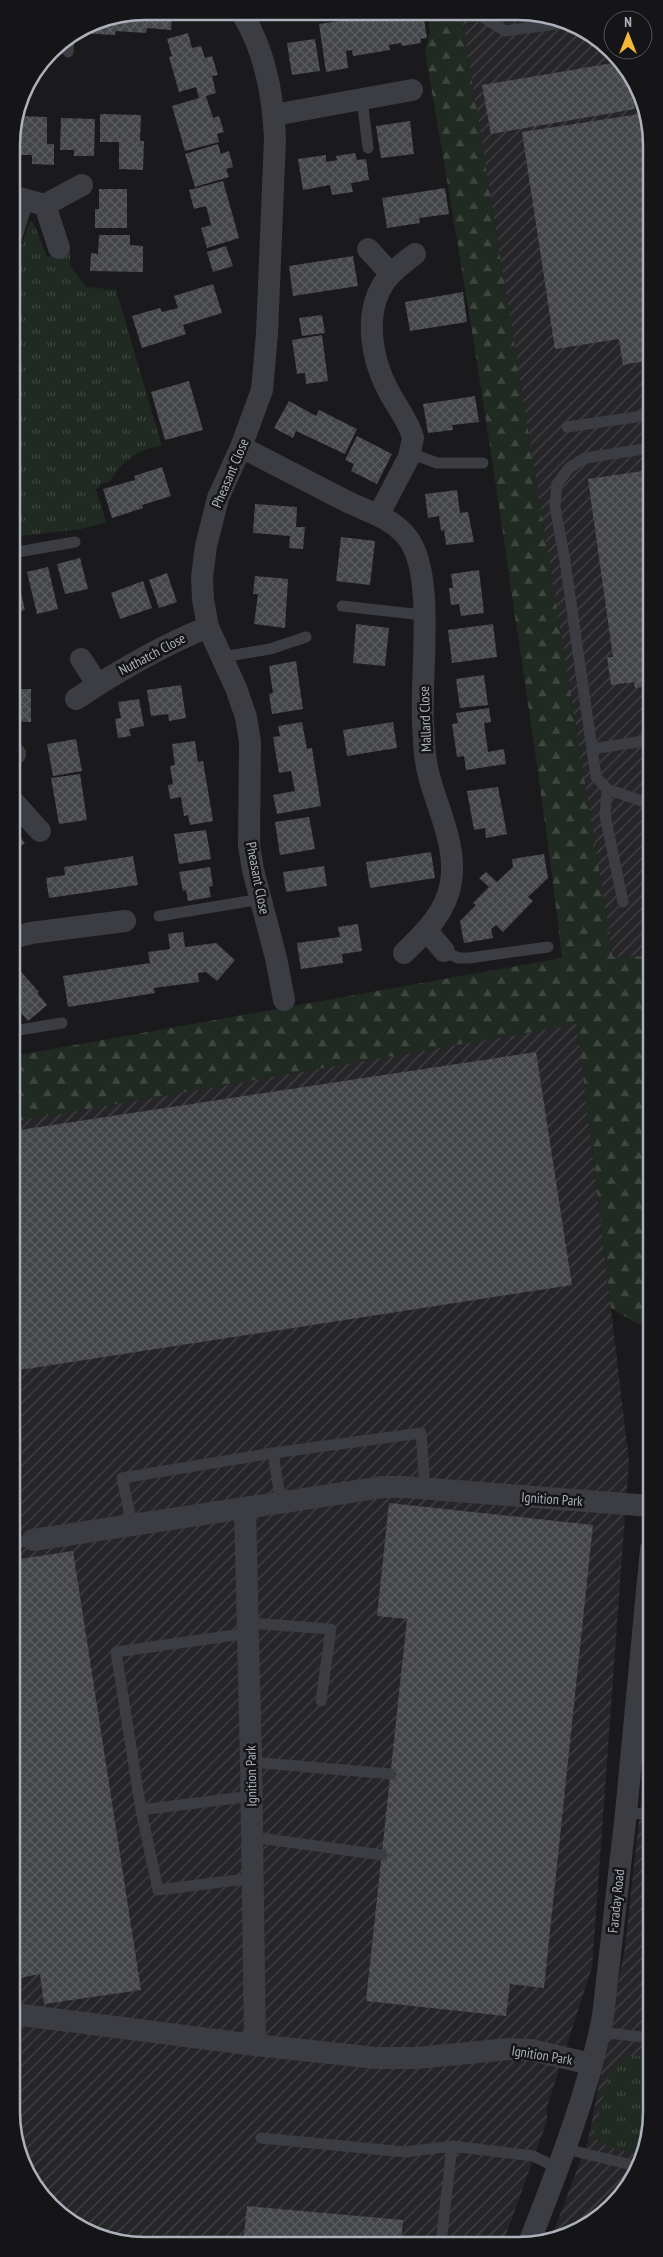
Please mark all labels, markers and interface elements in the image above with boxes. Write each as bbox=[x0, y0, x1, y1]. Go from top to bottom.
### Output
north arrow bbox=[603, 10, 653, 60]
text: N bbox=[624, 13, 632, 31]
street label: Pheasant Close bbox=[207, 436, 253, 510]
street label: Nuthatch Close bbox=[115, 629, 189, 679]
street label: Mallard Close bbox=[415, 686, 435, 752]
street label: Pheasant Close bbox=[242, 840, 274, 916]
street label: Ignition Park bbox=[521, 1488, 584, 1510]
street label: Ignition Park bbox=[241, 1745, 261, 1807]
street label: Faraday Road bbox=[604, 1868, 628, 1934]
street label: Ignition Park bbox=[510, 2041, 574, 2069]

